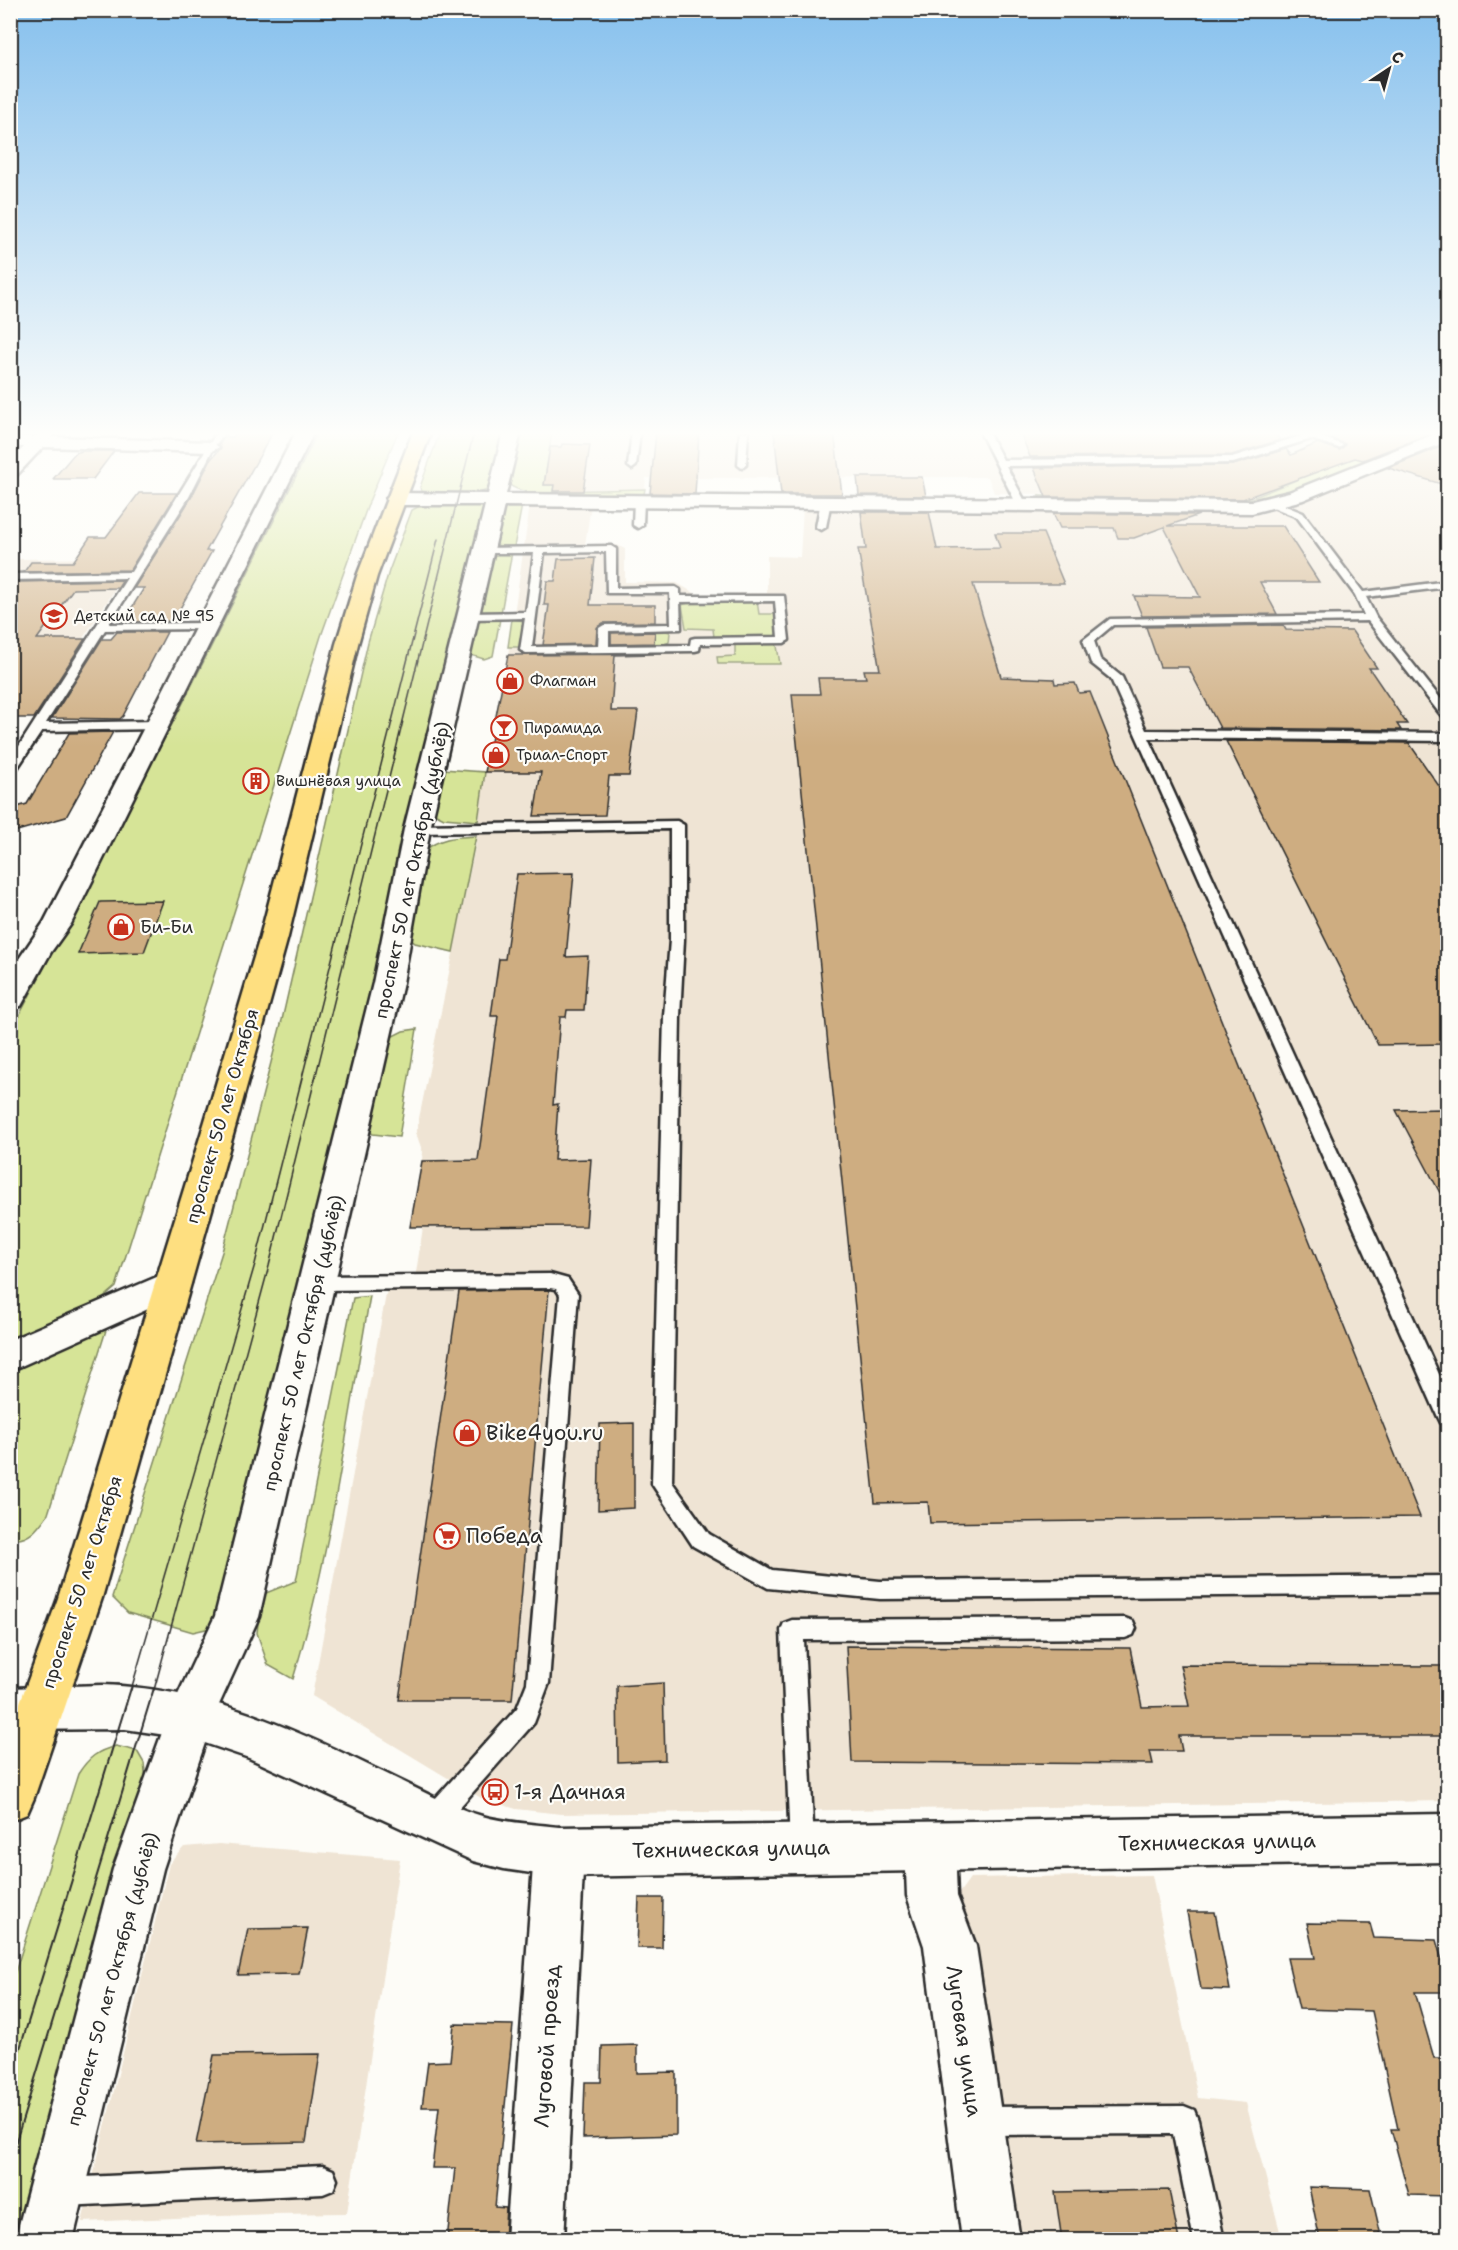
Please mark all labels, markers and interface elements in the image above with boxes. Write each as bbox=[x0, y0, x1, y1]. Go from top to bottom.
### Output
north arrow bbox=[1359, 39, 1419, 99]
text: С bbox=[1387, 46, 1408, 69]
school or university icon: Детский сад № 95 bbox=[39, 601, 69, 631]
place label: Детский сад № 95 bbox=[74, 606, 214, 626]
shop icon: Флагман bbox=[495, 666, 525, 696]
place label: Флагман bbox=[530, 671, 596, 691]
bar icon: Пирамида bbox=[489, 713, 519, 743]
place label: Пирамида bbox=[524, 718, 602, 738]
street label: проспект 50 лет Октября (дублёр) bbox=[369, 719, 455, 1021]
shop icon: Триал-Спорт bbox=[481, 740, 511, 770]
place label: Триал-Спорт bbox=[516, 745, 608, 765]
building icon: Вишнёвая улица bbox=[241, 766, 271, 796]
place label: Вишнёвая улица bbox=[276, 771, 401, 791]
shop icon: Би-Би bbox=[106, 912, 136, 942]
place label: Би-Би bbox=[140, 915, 193, 939]
street label: проспект 50 лет Октября bbox=[180, 1006, 264, 1226]
street label: проспект 50 лет Октября (дублёр) bbox=[257, 1193, 349, 1493]
shop icon: Bike4you.ru bbox=[452, 1418, 482, 1448]
place label: Bike4you.ru bbox=[486, 1419, 603, 1447]
street label: проспект 50 лет Октября bbox=[36, 1473, 128, 1691]
supermarket icon: Победа bbox=[432, 1521, 462, 1551]
place label: Победа bbox=[466, 1522, 543, 1550]
bus stop icon: 1-я Дачная bbox=[480, 1777, 510, 1807]
place label: 1-я Дачная bbox=[514, 1778, 626, 1806]
street label: Техническая улица bbox=[1118, 1826, 1316, 1858]
street label: проспект 50 лет Октября (дублёр) bbox=[61, 1829, 163, 2129]
street label: Техническая улица bbox=[632, 1833, 830, 1865]
street label: Луговая улица bbox=[939, 1963, 989, 2119]
street label: Луговой проезд bbox=[527, 1964, 567, 2128]

